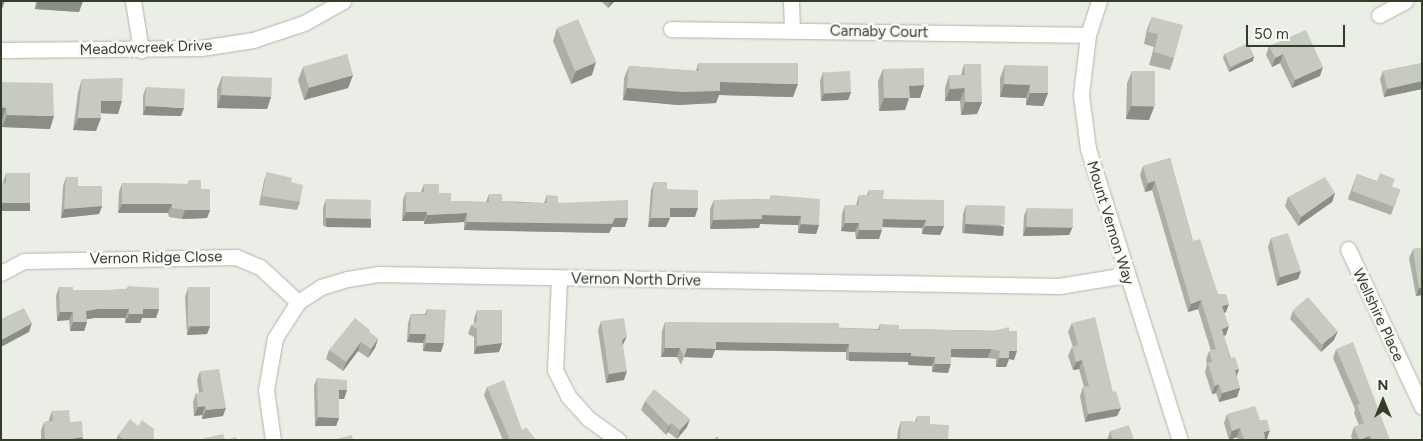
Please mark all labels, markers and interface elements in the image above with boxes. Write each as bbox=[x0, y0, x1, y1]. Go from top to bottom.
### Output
scale bar bbox=[1248, 15, 1347, 47]
street label: Carnaby Court bbox=[830, 22, 928, 42]
text: 50 m bbox=[1254, 25, 1289, 43]
street label: Meadowcreek Drive bbox=[79, 37, 213, 59]
street label: Mount Vernon Way bbox=[1083, 159, 1137, 287]
street label: Vernon Ridge Close bbox=[90, 248, 222, 268]
street label: Wellshire Place bbox=[1349, 266, 1407, 364]
street label: Vernon North Drive bbox=[571, 270, 701, 290]
north arrow bbox=[1358, 376, 1408, 426]
text: N bbox=[1378, 377, 1388, 394]

